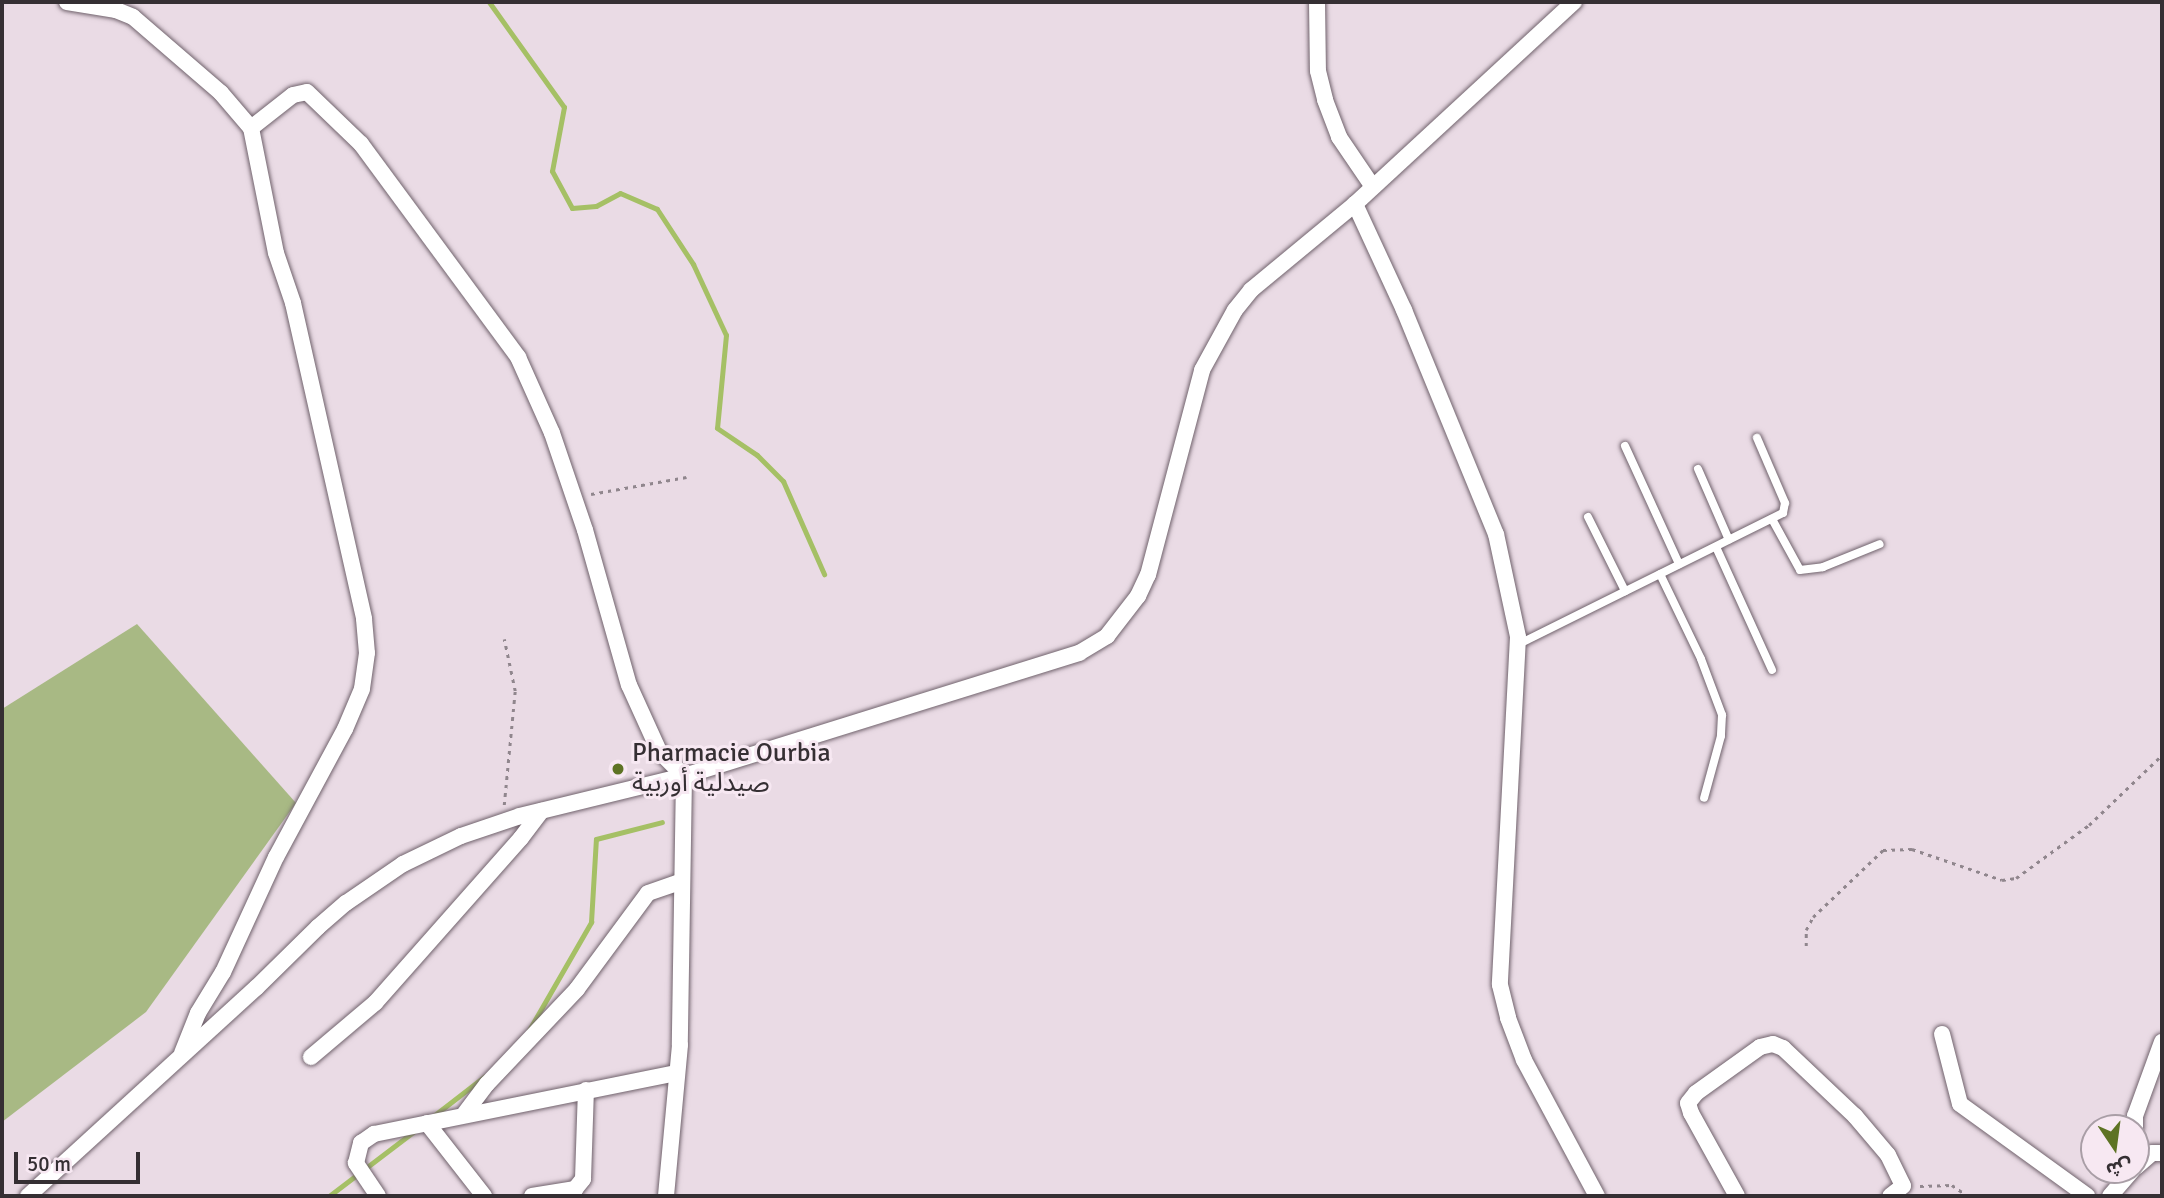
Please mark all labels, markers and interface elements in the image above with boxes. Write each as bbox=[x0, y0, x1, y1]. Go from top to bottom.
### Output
place label: Pharmacie Ourbia صيدلية أوربية bbox=[632, 738, 831, 800]
marker: Pharmacie Ourbia صيدلية أوربية bbox=[610, 761, 626, 777]
north arrow bbox=[2080, 1114, 2150, 1184]
scale bar bbox=[18, 1138, 144, 1182]
text: 50 m bbox=[27, 1151, 71, 1177]
text: ش bbox=[2104, 1153, 2135, 1182]

